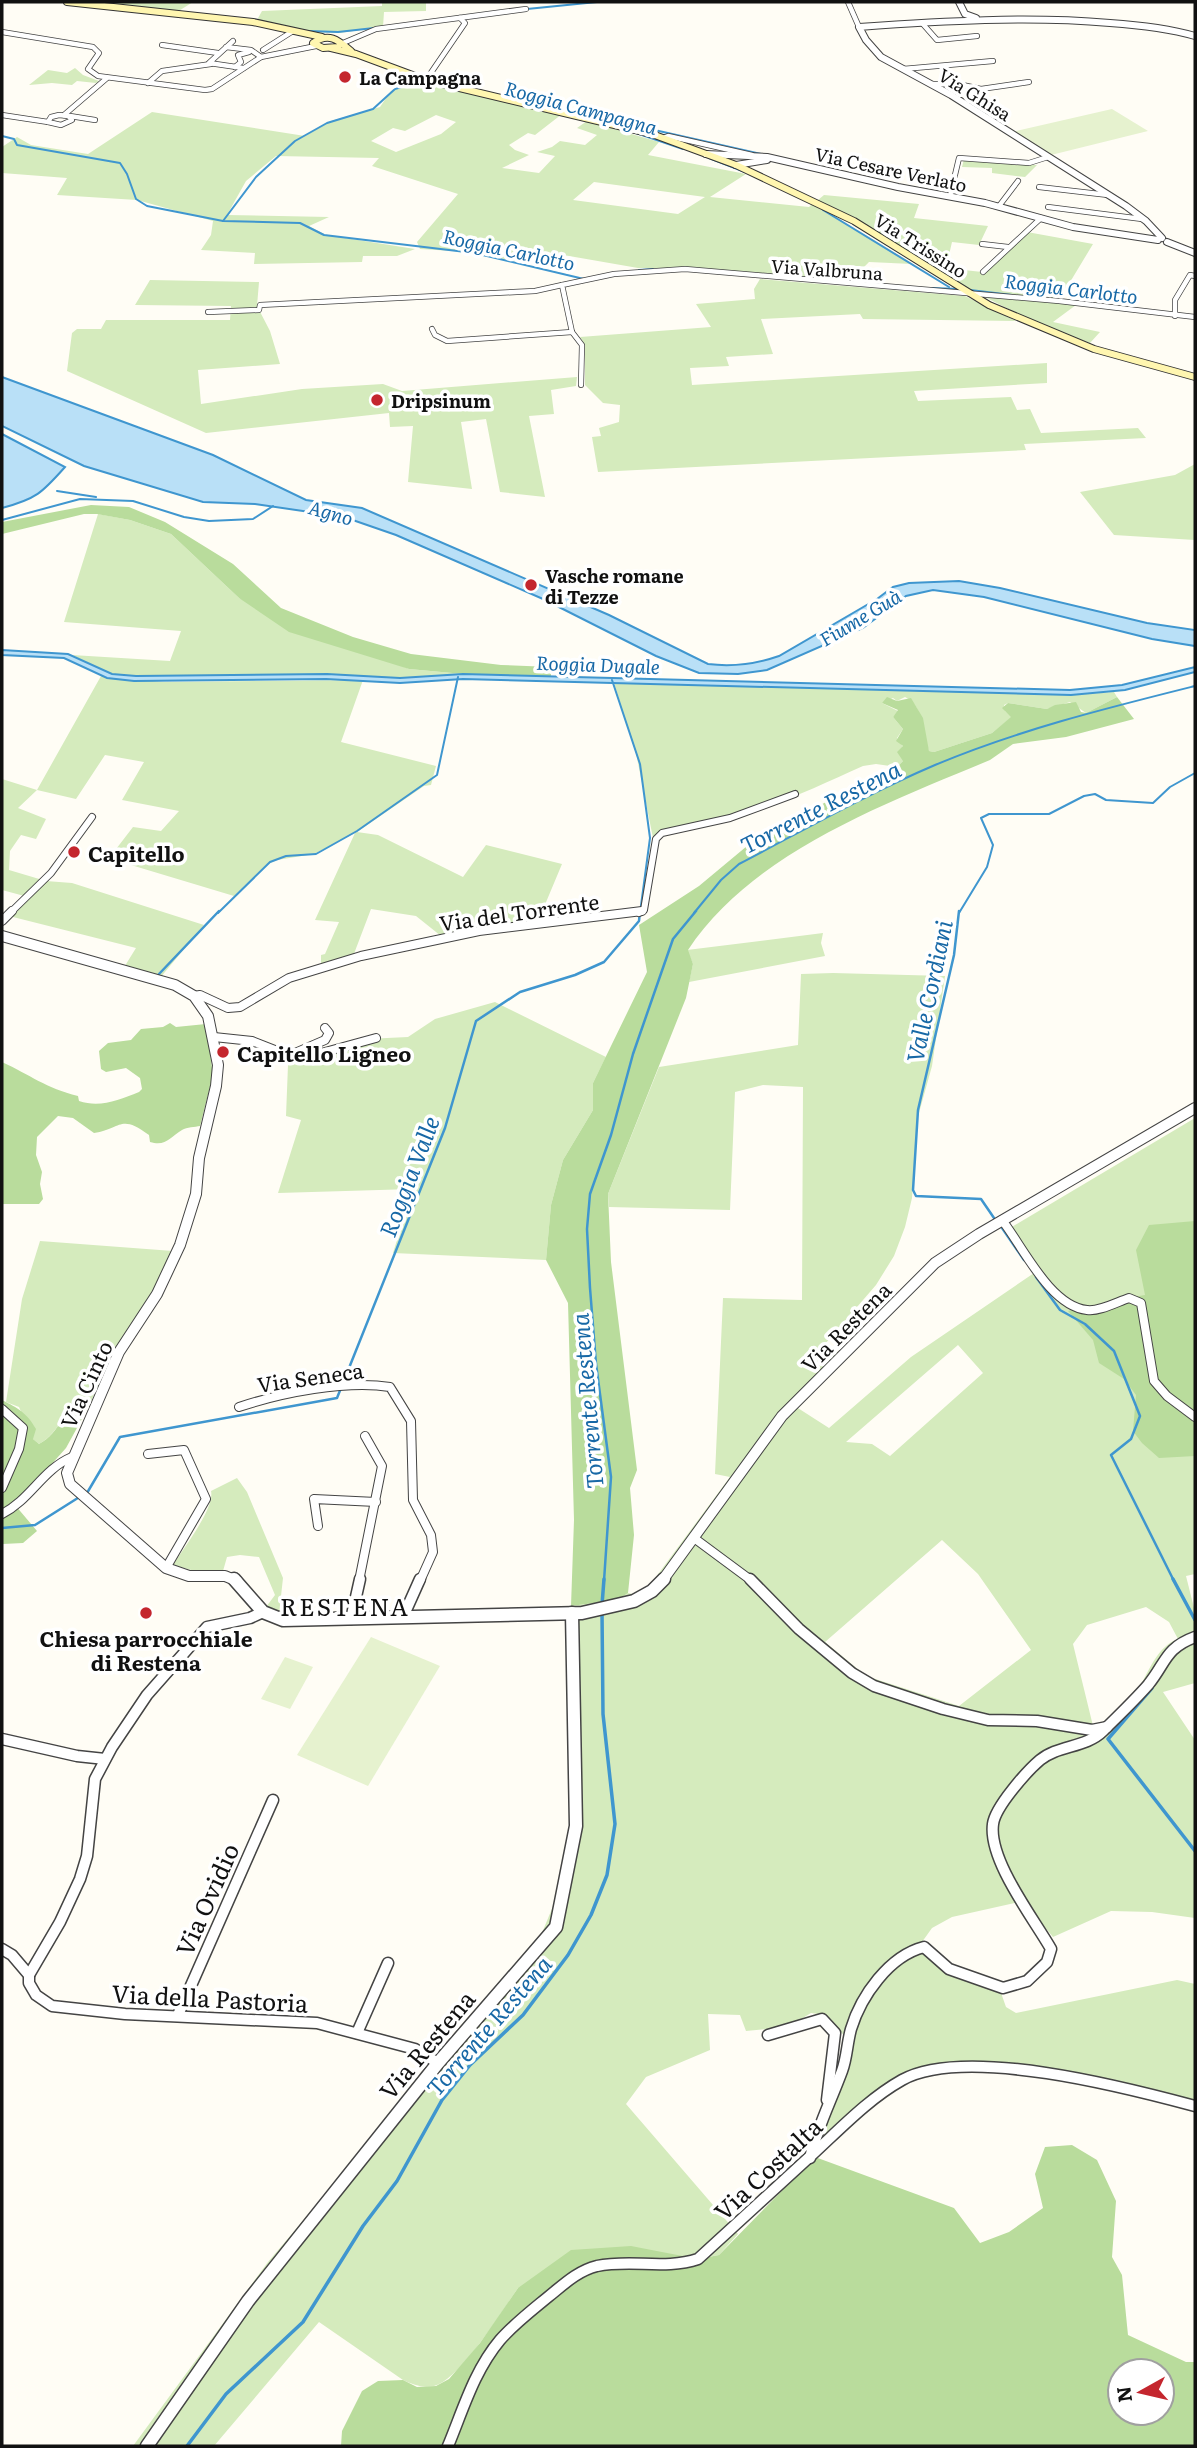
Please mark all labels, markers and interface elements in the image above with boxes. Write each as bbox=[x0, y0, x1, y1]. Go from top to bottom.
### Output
street label: Via Ghisa bbox=[933, 61, 1017, 127]
place label: La Campagna bbox=[359, 64, 482, 91]
marker: La Campagna bbox=[337, 69, 353, 85]
water label: Roggia Campagna bbox=[502, 73, 660, 141]
street label: Via Cesare Verlato bbox=[813, 140, 969, 198]
street label: Via Trissino bbox=[870, 206, 972, 284]
water label: Roggia Carlotto bbox=[440, 221, 578, 277]
street label: Via Valbruna bbox=[770, 252, 884, 286]
water label: Roggia Carlotto bbox=[1003, 266, 1139, 310]
place label: Dripsinum bbox=[391, 387, 491, 414]
marker: Dripsinum bbox=[369, 392, 385, 408]
water label: Agno bbox=[305, 492, 357, 532]
place label: Vasche romane di Tezze bbox=[545, 562, 684, 610]
marker: Vasche romane di Tezze bbox=[523, 577, 539, 593]
water label: Fiume Guà bbox=[814, 581, 906, 652]
water label: Roggia Dugale bbox=[536, 648, 660, 680]
water label: Torrente Restena bbox=[734, 751, 906, 861]
place label: Capitello bbox=[88, 837, 185, 868]
marker: Capitello bbox=[66, 844, 82, 860]
street label: Via del Torrente bbox=[437, 884, 601, 938]
water label: Valle Cordiani bbox=[896, 917, 960, 1065]
place label: Capitello Ligneo bbox=[237, 1037, 411, 1068]
marker: Capitello Ligneo bbox=[215, 1044, 231, 1060]
water label: Roggia Valle bbox=[369, 1110, 447, 1242]
street label: Via Restena bbox=[793, 1273, 898, 1378]
water label: Torrente Restena bbox=[561, 1312, 611, 1490]
street label: Via Cinto bbox=[51, 1335, 119, 1433]
street label: Via Seneca bbox=[255, 1353, 366, 1399]
district label: RESTENA bbox=[280, 1588, 410, 1623]
marker: Chiesa parrocchiale di Restena bbox=[138, 1605, 154, 1621]
place label: Chiesa parrocchiale di Restena bbox=[39, 1622, 253, 1677]
street label: Via Ovidio bbox=[166, 1837, 246, 1961]
water label: Torrente Restena bbox=[417, 1947, 559, 2103]
street label: Via della Pastoria bbox=[111, 1974, 309, 2020]
street label: Via Restena bbox=[370, 1982, 482, 2106]
street label: Via Costalta bbox=[705, 2109, 829, 2227]
north arrow bbox=[1106, 2357, 1176, 2427]
text: N bbox=[1108, 2385, 1138, 2404]

